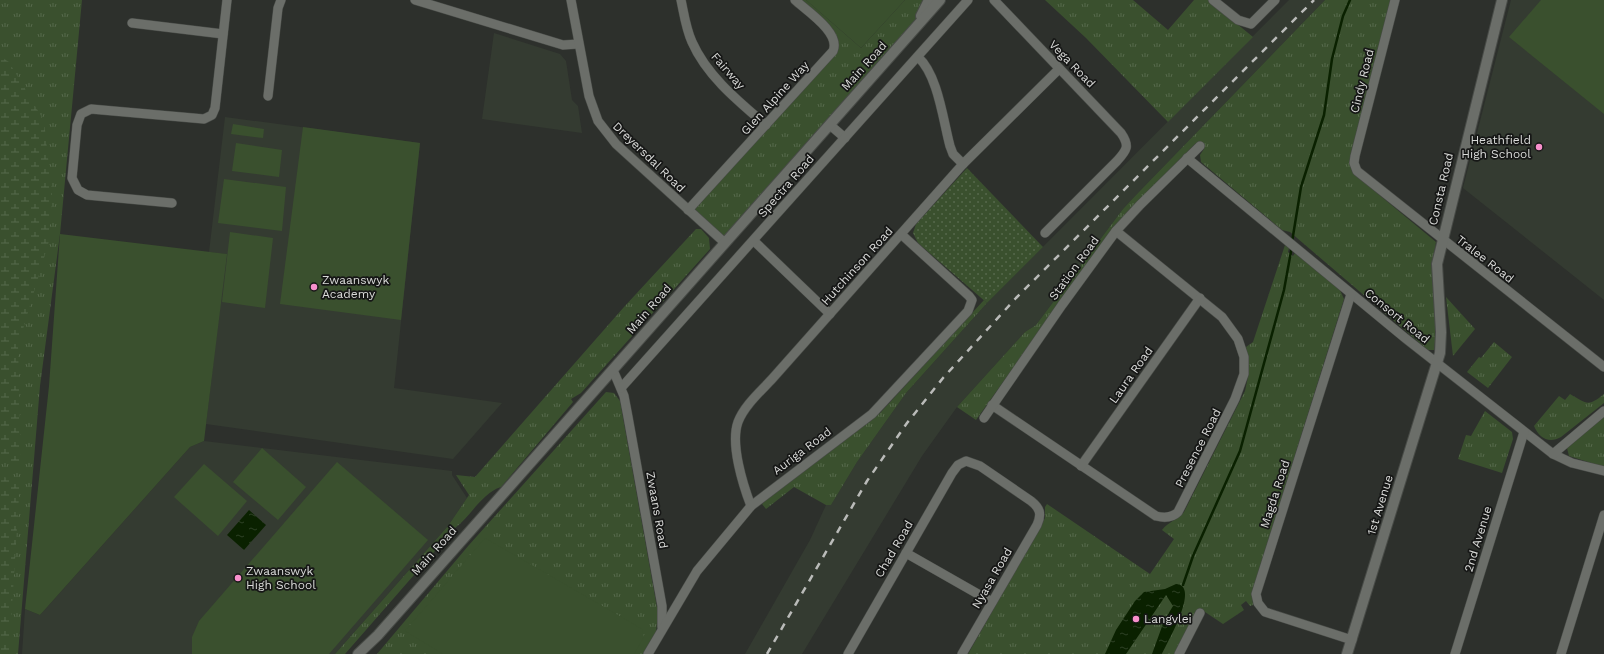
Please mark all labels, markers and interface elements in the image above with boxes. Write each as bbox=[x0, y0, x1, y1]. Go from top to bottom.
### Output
street label: Vega Road bbox=[1046, 37, 1098, 91]
street label: Main Road bbox=[838, 39, 890, 93]
street label: Cindy Road bbox=[1347, 47, 1377, 115]
street label: Fairway bbox=[708, 50, 748, 93]
street label: Glen Alpine Way bbox=[738, 58, 812, 138]
street label: Dreyersdal Road bbox=[610, 119, 688, 195]
place label: Heathfield High School bbox=[1461, 133, 1531, 161]
marker: Heathfield High School bbox=[1534, 142, 1544, 152]
street label: Consta Road bbox=[1426, 151, 1456, 227]
street label: Spectra Road bbox=[755, 152, 817, 220]
street label: Hutchinson Road bbox=[818, 224, 896, 308]
street label: Tralee Road bbox=[1454, 232, 1516, 286]
street label: Station Road bbox=[1046, 233, 1102, 303]
place label: Zwaanswyk Academy bbox=[322, 273, 389, 301]
street label: Main Road bbox=[624, 281, 674, 337]
marker: Zwaanswyk Academy bbox=[309, 282, 319, 292]
street label: Consort Road bbox=[1362, 286, 1432, 346]
street label: Laura Road bbox=[1106, 344, 1156, 406]
street label: Presence Road bbox=[1172, 406, 1224, 490]
street label: Auriga Road bbox=[770, 424, 834, 478]
street label: Magda Road bbox=[1257, 458, 1293, 530]
street label: Zwaans Road bbox=[643, 470, 671, 550]
street label: 1st Avenue bbox=[1364, 473, 1396, 537]
street label: 2nd Avenue bbox=[1461, 504, 1495, 574]
street label: Chad Road bbox=[872, 518, 916, 580]
street label: Main Road bbox=[408, 524, 460, 578]
street label: Nyasa Road bbox=[969, 545, 1015, 611]
place label: Zwaanswyk High School bbox=[246, 564, 316, 592]
marker: Zwaanswyk High School bbox=[233, 573, 243, 583]
place label: Langvlei bbox=[1144, 612, 1192, 626]
marker: Langvlei bbox=[1131, 614, 1141, 624]

